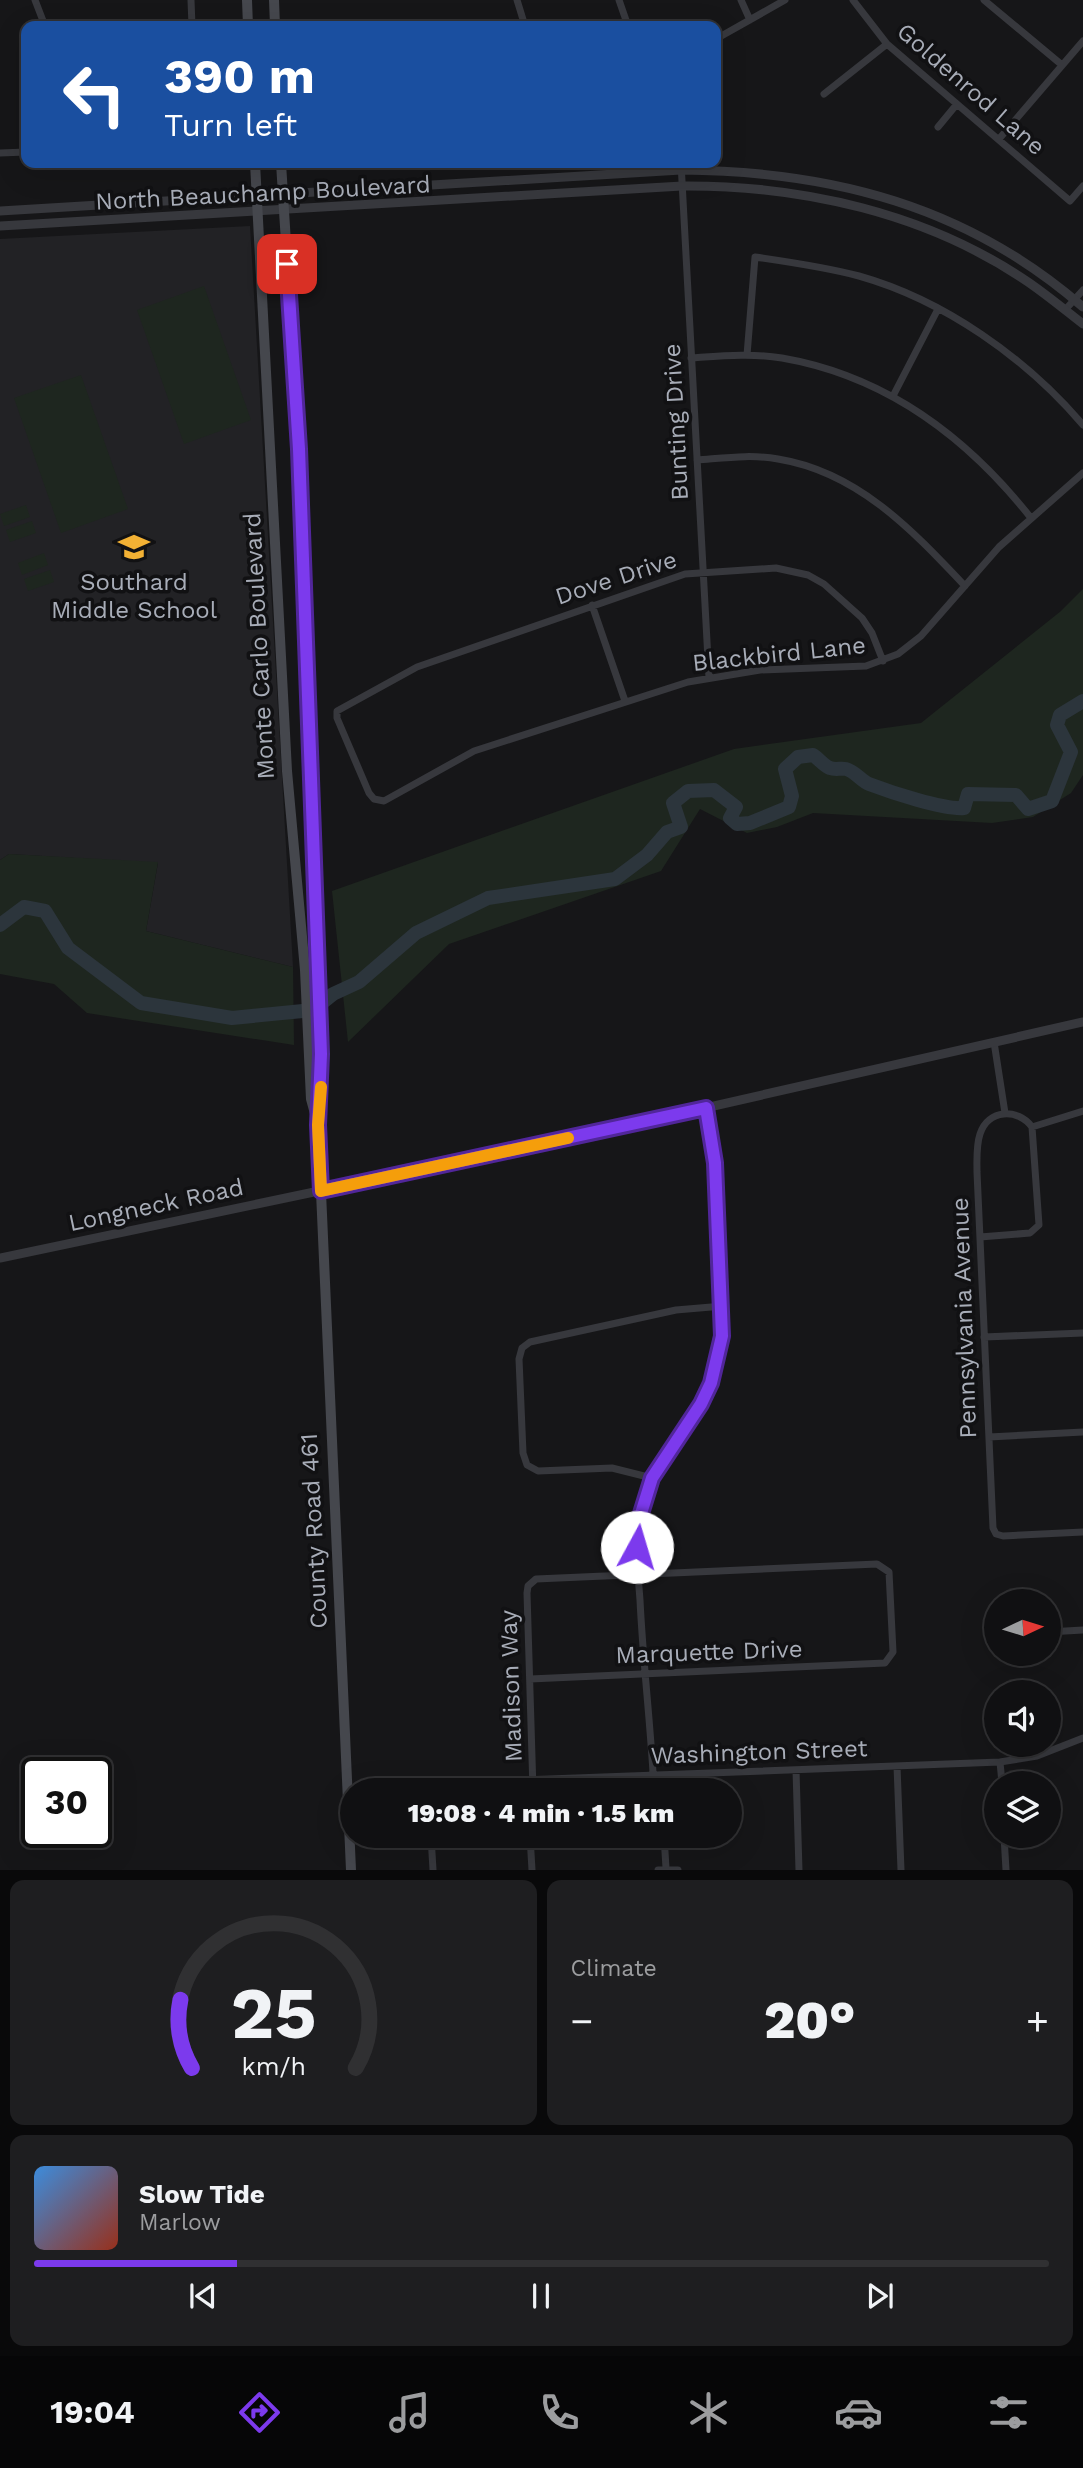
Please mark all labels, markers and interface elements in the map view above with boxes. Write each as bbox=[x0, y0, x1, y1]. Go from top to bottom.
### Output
street label: Goldenrod Lane bbox=[891, 17, 1051, 161]
text: 390 m bbox=[164, 47, 315, 105]
icon: left bbox=[49, 49, 140, 140]
text: Turn left bbox=[164, 106, 297, 144]
street label: North Beauchamp Boulevard bbox=[95, 170, 431, 216]
pin bbox=[257, 234, 317, 294]
icon: arrive bbox=[268, 245, 306, 283]
street label: Bunting Drive bbox=[658, 343, 694, 501]
street label: Monte Carlo Boulevard bbox=[238, 512, 280, 780]
school or university icon: Southard Middle School bbox=[117, 530, 151, 564]
street label: Dove Drive bbox=[552, 545, 680, 611]
place label: Southard Middle School bbox=[51, 568, 218, 624]
street label: Blackbird Lane bbox=[691, 631, 867, 677]
street label: Longneck Road bbox=[66, 1173, 246, 1237]
street label: Pennsylvania Avenue bbox=[946, 1197, 982, 1439]
street label: County Road 461 bbox=[295, 1433, 333, 1629]
position arrow bbox=[600, 1510, 674, 1584]
north arrow bbox=[984, 1589, 1060, 1666]
map controls bbox=[984, 1589, 1061, 1848]
street label: Madison Way bbox=[494, 1609, 528, 1763]
street label: Marquette Drive bbox=[615, 1635, 803, 1669]
button: sound bbox=[984, 1680, 1061, 1757]
street label: Washington Street bbox=[650, 1734, 868, 1770]
speed limit sign: 30 bbox=[21, 1757, 112, 1848]
button: layers bbox=[984, 1771, 1061, 1848]
text: 19:08 · 4 min · 1.5 km bbox=[408, 1798, 674, 1828]
text: Climate bbox=[571, 1955, 657, 1982]
text: 25 bbox=[230, 1971, 316, 2057]
text: 20° bbox=[764, 1990, 856, 2051]
text: − bbox=[571, 1999, 593, 2043]
text: + bbox=[1026, 1999, 1049, 2043]
text: km/h bbox=[241, 2052, 305, 2081]
text: Slow Tide bbox=[139, 2179, 265, 2209]
text: Marlow bbox=[139, 2209, 221, 2236]
icon: previous bbox=[184, 2277, 222, 2315]
icon: pause bbox=[522, 2277, 560, 2315]
icon: next bbox=[861, 2277, 899, 2315]
icon: directions bbox=[235, 2388, 284, 2437]
icon: music bbox=[385, 2388, 434, 2437]
icon: phone bbox=[535, 2388, 584, 2437]
icon: climate bbox=[684, 2388, 733, 2437]
icon: car bbox=[834, 2388, 883, 2437]
icon: filters bbox=[984, 2388, 1033, 2437]
text: 19:04 bbox=[50, 2393, 135, 2431]

